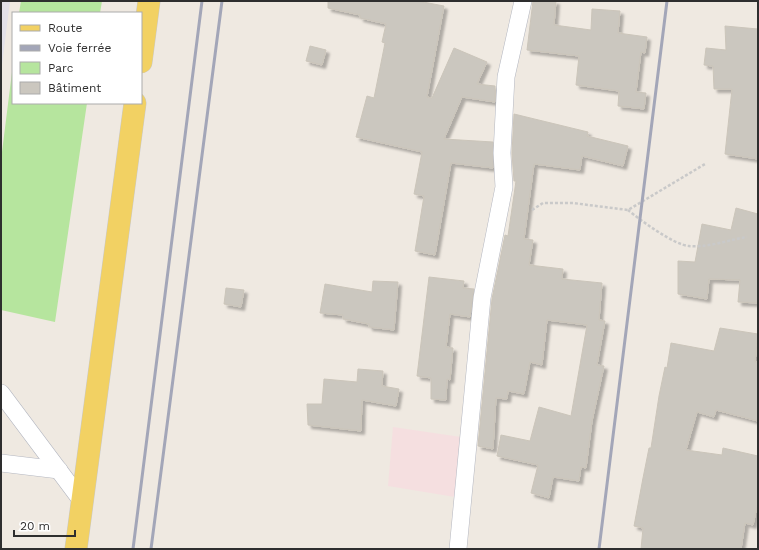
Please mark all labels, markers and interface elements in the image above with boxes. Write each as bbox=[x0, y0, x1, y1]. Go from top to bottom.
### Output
legend bbox=[12, 12, 142, 104]
text: Route bbox=[48, 21, 82, 35]
text: Voie ferrée bbox=[48, 41, 111, 55]
text: Parc bbox=[48, 61, 74, 75]
text: Bâtiment bbox=[48, 81, 101, 95]
scale bar bbox=[14, 512, 75, 538]
text: 20 m bbox=[20, 519, 50, 533]

